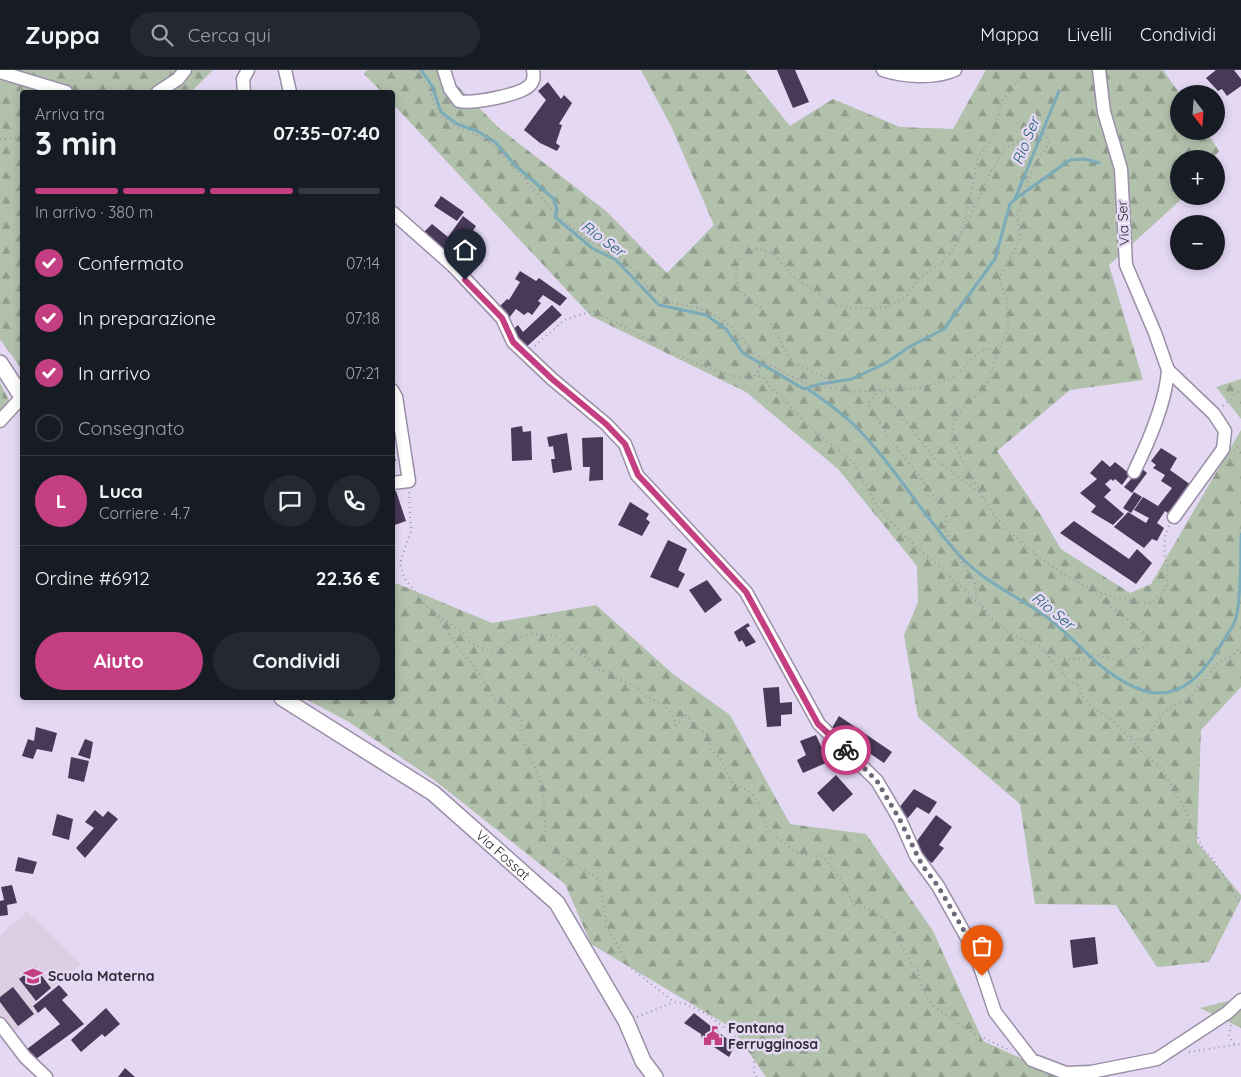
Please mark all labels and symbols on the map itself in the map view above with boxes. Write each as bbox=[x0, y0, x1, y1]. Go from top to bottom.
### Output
north arrow bbox=[1170, 85, 1225, 140]
water label: Rio Ser bbox=[1008, 112, 1044, 167]
street label: Via Ser bbox=[1113, 199, 1133, 246]
water label: Rio Ser bbox=[578, 216, 631, 262]
pin bbox=[444, 229, 486, 280]
water label: Rio Ser bbox=[1028, 588, 1080, 635]
courier bbox=[821, 725, 871, 775]
street label: Via Fossat bbox=[472, 826, 534, 884]
pin bbox=[961, 925, 1003, 976]
school or university icon: Scuola Materna bbox=[22, 965, 44, 987]
place label: Scuola Materna bbox=[48, 967, 154, 985]
place label: Fontana Ferrugginosa bbox=[728, 1019, 818, 1053]
public building icon: Fontana Ferrugginosa bbox=[702, 1025, 724, 1047]

